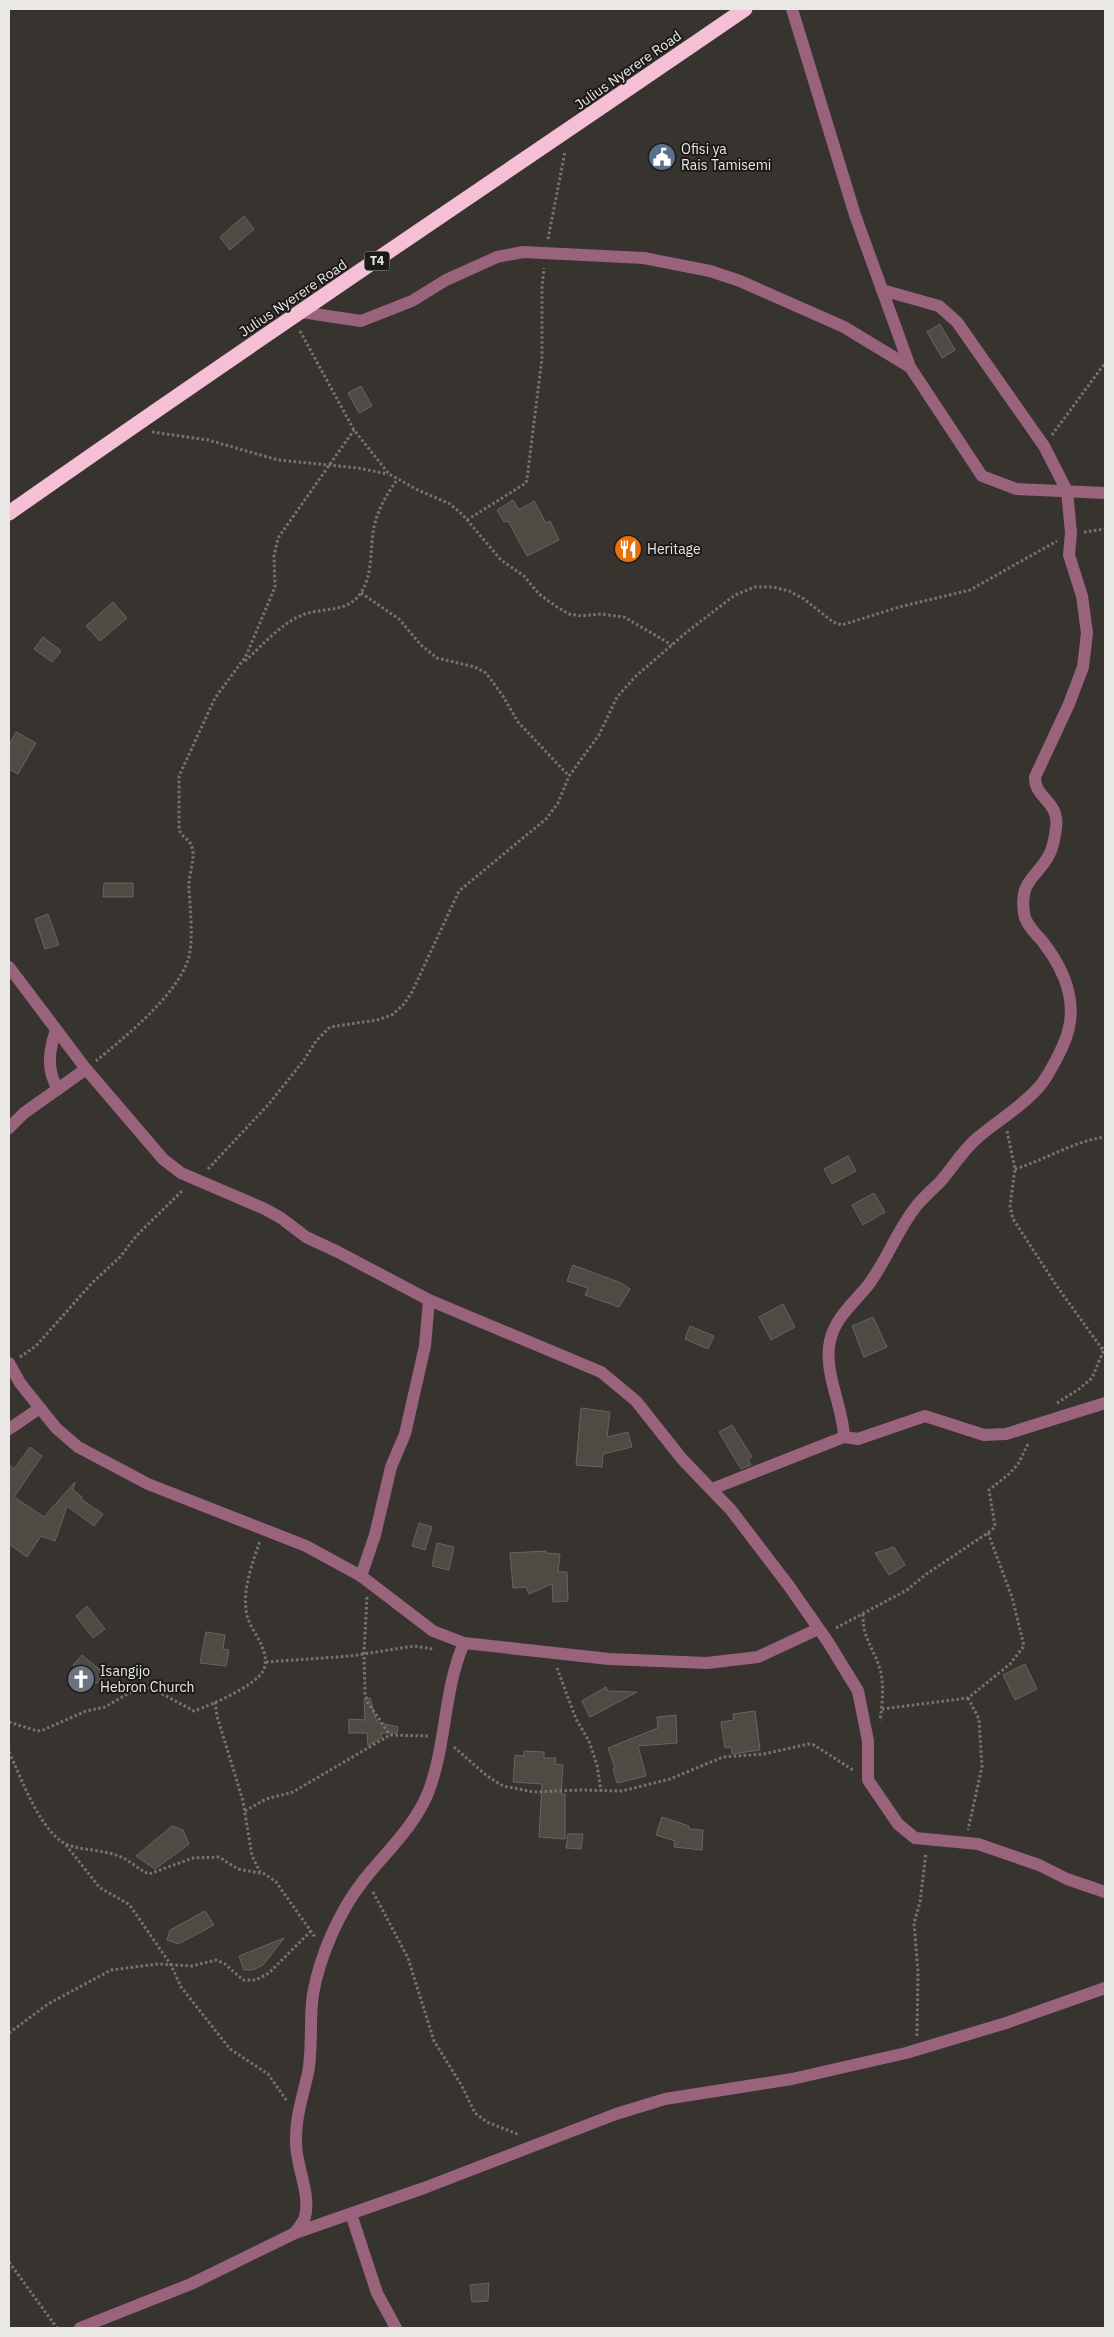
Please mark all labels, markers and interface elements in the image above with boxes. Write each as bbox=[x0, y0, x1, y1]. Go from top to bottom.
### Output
street label: Julius Nyerere Road bbox=[571, 26, 685, 114]
place label: Ofisi ya Rais Tamisemi bbox=[681, 140, 771, 174]
public building icon: Ofisi ya Rais Tamisemi bbox=[647, 142, 677, 172]
road number: T4 bbox=[364, 252, 390, 270]
street label: Julius Nyerere Road bbox=[236, 255, 350, 341]
restaurant icon: Heritage bbox=[613, 534, 643, 564]
place label: Heritage bbox=[647, 540, 701, 558]
place label: Isangijo Hebron Church bbox=[100, 1662, 195, 1696]
church icon: Isangijo Hebron Church bbox=[66, 1664, 96, 1694]

